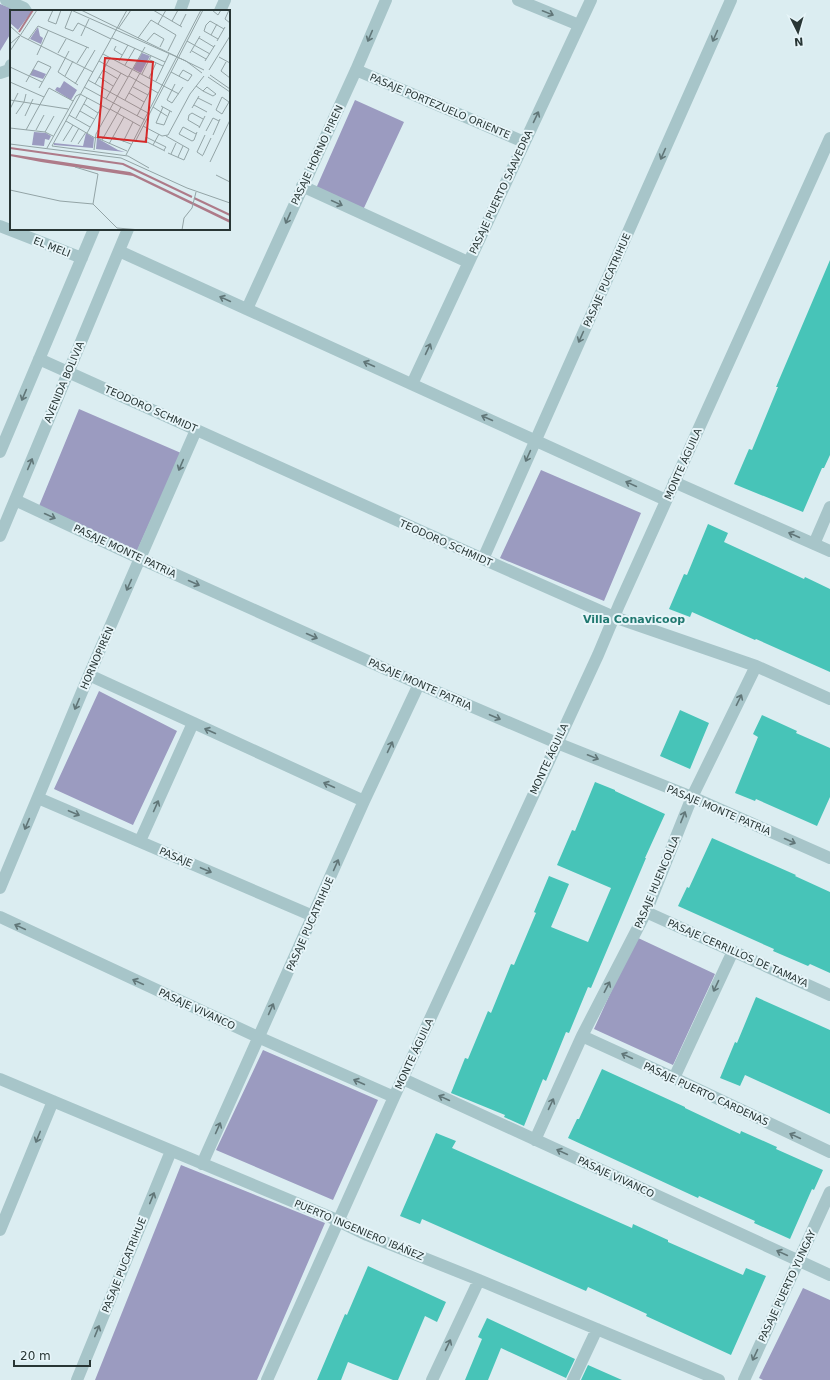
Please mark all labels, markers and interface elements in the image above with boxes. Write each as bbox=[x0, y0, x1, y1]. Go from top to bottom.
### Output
one-way arrow bbox=[542, 9, 554, 17]
inset map bbox=[10, 10, 230, 230]
north arrow bbox=[778, 12, 818, 52]
one-way arrow bbox=[366, 29, 373, 41]
one-way arrow bbox=[711, 29, 719, 41]
text: N bbox=[794, 35, 804, 48]
street label: PASAJE PORTEZUELO ORIENTE bbox=[368, 71, 512, 141]
street label: PASAJE HORNO PIREN bbox=[289, 103, 345, 207]
one-way arrow bbox=[533, 111, 541, 123]
street label: PASAJE PUERTO SAAVEDRA bbox=[467, 128, 535, 256]
one-way arrow bbox=[658, 148, 666, 160]
one-way arrow bbox=[331, 199, 343, 207]
one-way arrow bbox=[284, 212, 291, 224]
street label: PASAJE PUCATRIHUE bbox=[581, 231, 633, 329]
street label: EL MELI bbox=[32, 235, 72, 259]
one-way arrow bbox=[219, 295, 231, 302]
one-way arrow bbox=[577, 331, 584, 343]
street label: AVENIDA BOLIVIA bbox=[42, 340, 86, 424]
one-way arrow bbox=[425, 343, 433, 355]
one-way arrow bbox=[363, 360, 375, 367]
street label: TEODORO SCHMIDT bbox=[102, 383, 200, 435]
one-way arrow bbox=[19, 388, 27, 400]
one-way arrow bbox=[481, 414, 493, 421]
street label: MONTE ÁGUILA bbox=[661, 426, 704, 501]
one-way arrow bbox=[524, 449, 532, 461]
one-way arrow bbox=[26, 458, 34, 470]
one-way arrow bbox=[176, 459, 184, 471]
one-way arrow bbox=[625, 480, 637, 487]
one-way arrow bbox=[44, 513, 56, 520]
street label: TEODORO SCHMIDT bbox=[397, 517, 495, 569]
street label: PASAJE MONTE PATRIA bbox=[72, 522, 178, 580]
one-way arrow bbox=[789, 531, 801, 538]
one-way arrow bbox=[125, 578, 132, 590]
one-way arrow bbox=[187, 579, 199, 587]
district label: Villa Conavicoop bbox=[583, 613, 685, 626]
street label: HORNOPIRÉN bbox=[77, 625, 116, 691]
one-way arrow bbox=[306, 633, 318, 640]
street label: PASAJE MONTE PATRIA bbox=[367, 656, 474, 712]
one-way arrow bbox=[736, 694, 743, 706]
one-way arrow bbox=[73, 698, 81, 710]
one-way arrow bbox=[489, 713, 501, 721]
street label: MONTE ÁGUILA bbox=[527, 721, 570, 796]
one-way arrow bbox=[205, 727, 217, 734]
one-way arrow bbox=[386, 741, 394, 753]
one-way arrow bbox=[587, 754, 599, 762]
one-way arrow bbox=[323, 781, 335, 788]
street label: PASAJE MONTE PATRIA bbox=[665, 783, 773, 837]
one-way arrow bbox=[153, 800, 160, 812]
one-way arrow bbox=[67, 810, 79, 817]
one-way arrow bbox=[680, 812, 688, 824]
one-way arrow bbox=[23, 817, 30, 829]
street label: PASAJE HUENCOLLA bbox=[632, 834, 682, 930]
one-way arrow bbox=[784, 837, 796, 845]
street label: PASAJE bbox=[158, 845, 194, 869]
one-way arrow bbox=[333, 860, 340, 872]
one-way arrow bbox=[199, 867, 211, 874]
street label: PASAJE PUCATRIHUE bbox=[284, 875, 336, 973]
street label: PASAJE CERRILLOS DE TAMAYA bbox=[666, 917, 810, 989]
one-way arrow bbox=[15, 923, 27, 930]
one-way arrow bbox=[133, 978, 145, 985]
one-way arrow bbox=[712, 980, 719, 992]
one-way arrow bbox=[604, 981, 612, 993]
street label: PASAJE VIVANCO bbox=[157, 986, 237, 1032]
one-way arrow bbox=[268, 1004, 275, 1016]
street label: MONTE ÁGUILA bbox=[392, 1016, 435, 1091]
one-way arrow bbox=[621, 1052, 633, 1059]
street label: PASAJE PUERTO CARDENAS bbox=[642, 1060, 770, 1128]
one-way arrow bbox=[353, 1077, 365, 1085]
one-way arrow bbox=[438, 1094, 450, 1101]
one-way arrow bbox=[548, 1098, 555, 1110]
one-way arrow bbox=[215, 1122, 222, 1134]
one-way arrow bbox=[34, 1131, 41, 1143]
one-way arrow bbox=[789, 1132, 801, 1139]
one-way arrow bbox=[556, 1148, 568, 1155]
street label: PASAJE VIVANCO bbox=[576, 1154, 656, 1200]
one-way arrow bbox=[148, 1192, 156, 1204]
street label: PUERTO INGENIERO IBÁÑEZ bbox=[293, 1197, 426, 1262]
street label: PASAJE PUCATRIHUE bbox=[100, 1216, 148, 1314]
street label: PASAJE PUERTO YUNGAY bbox=[756, 1228, 818, 1344]
one-way arrow bbox=[776, 1249, 788, 1256]
one-way arrow bbox=[94, 1325, 101, 1337]
one-way arrow bbox=[445, 1339, 452, 1351]
scale bar bbox=[14, 1342, 90, 1368]
one-way arrow bbox=[751, 1348, 758, 1360]
text: 20 m bbox=[20, 1349, 51, 1363]

